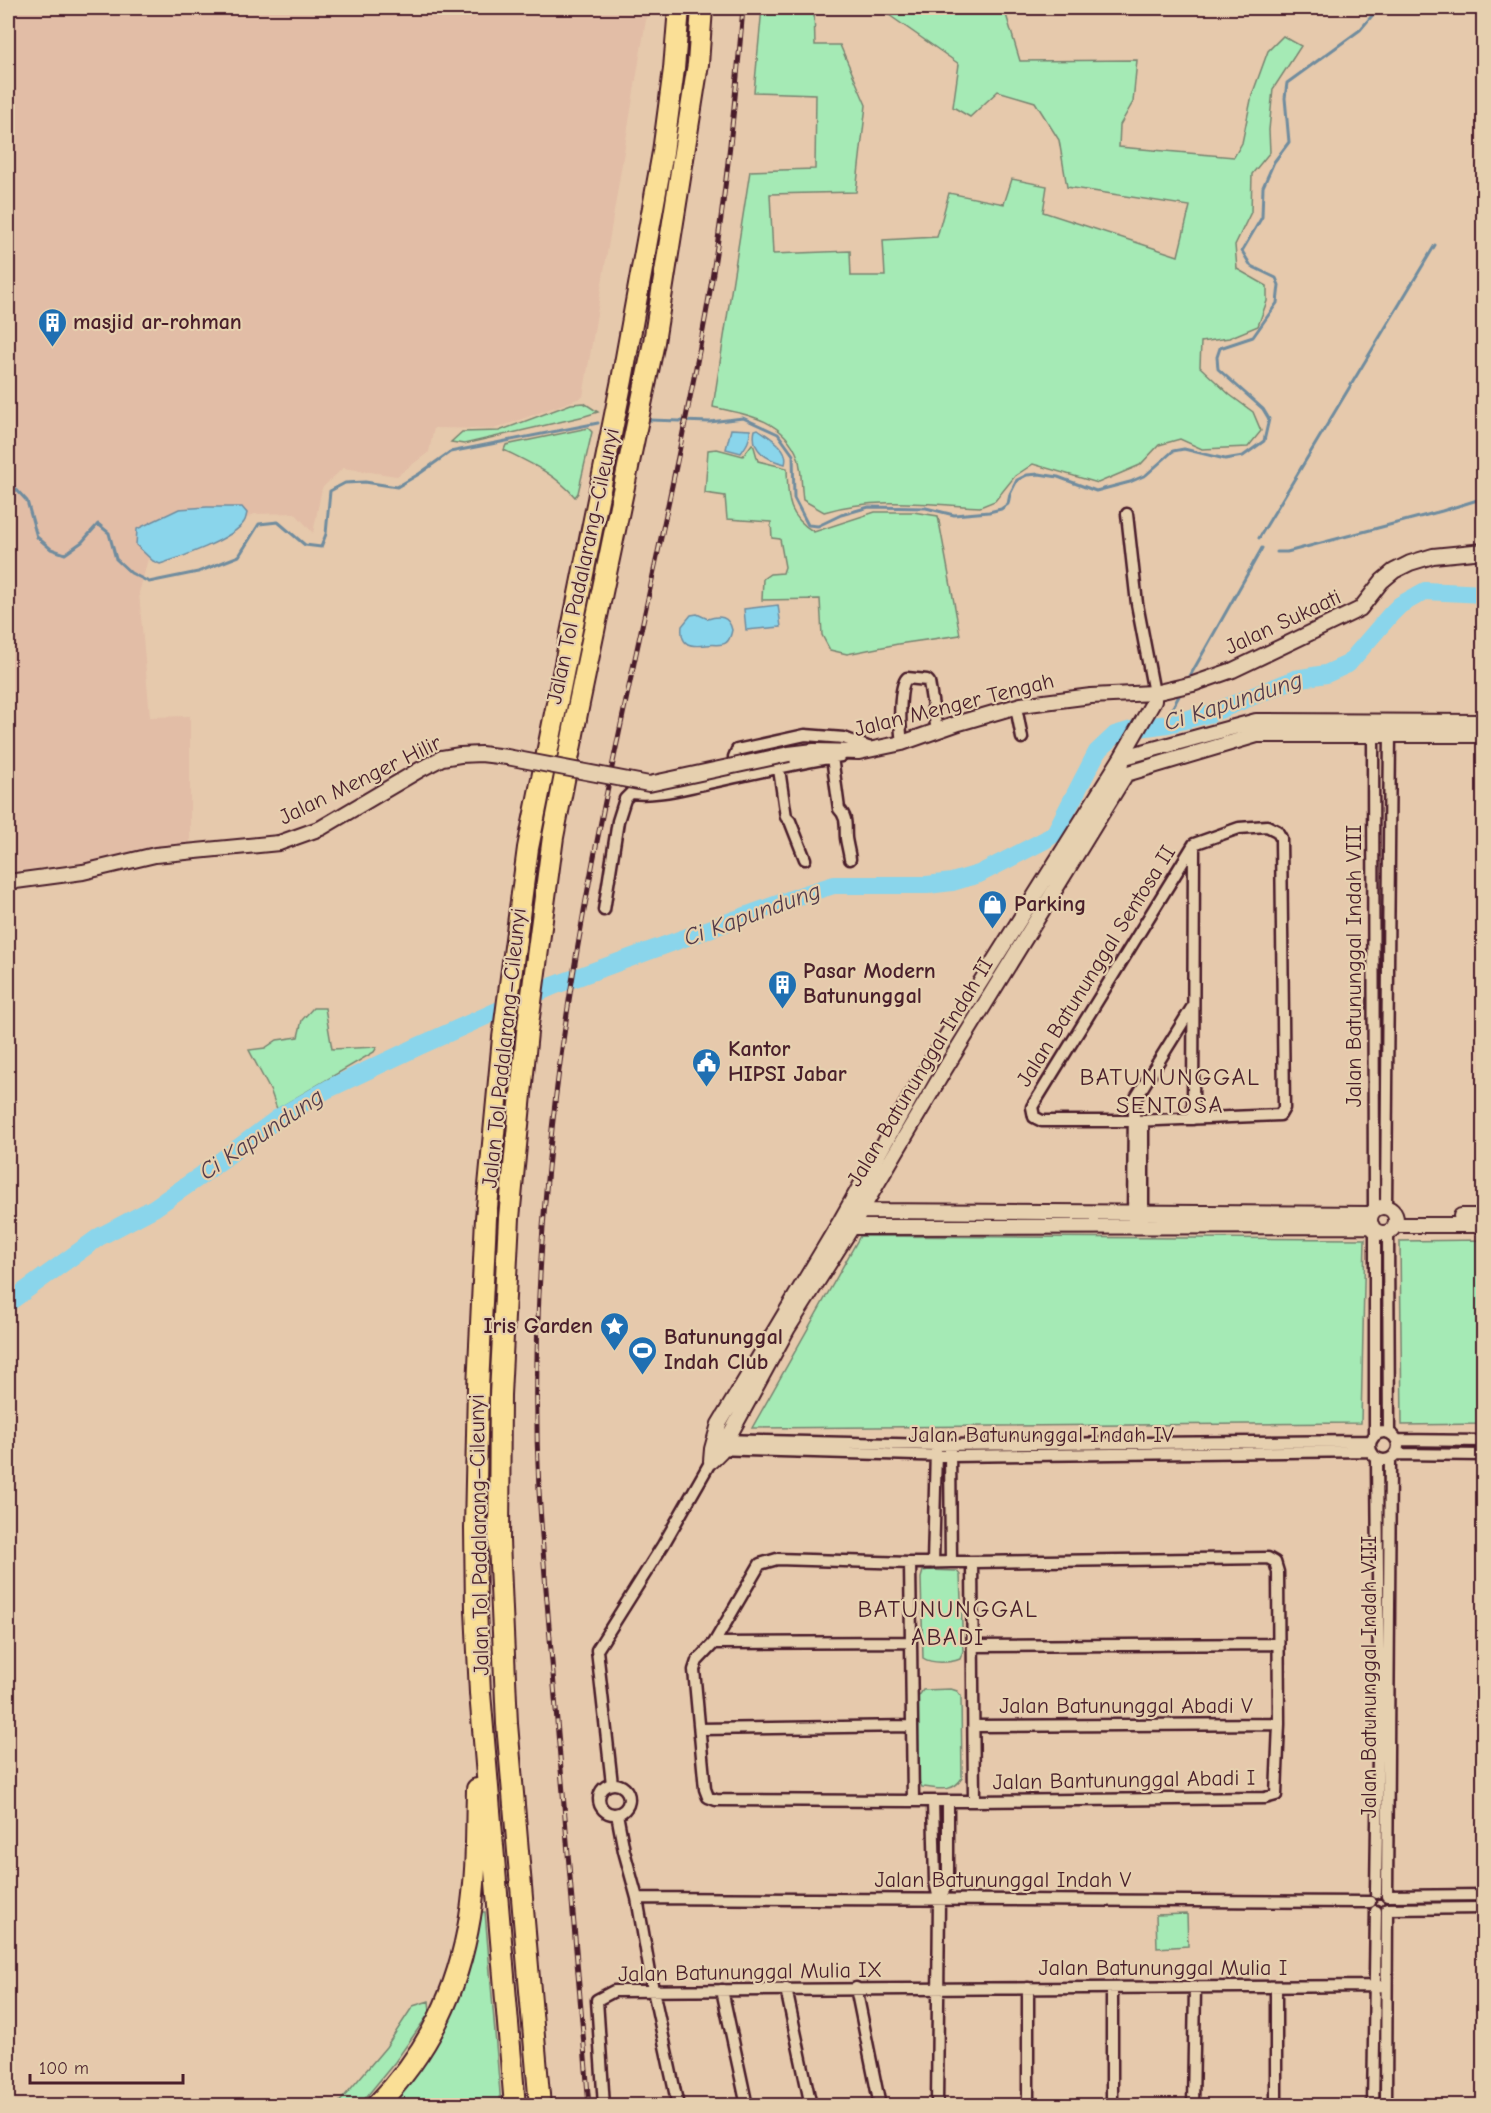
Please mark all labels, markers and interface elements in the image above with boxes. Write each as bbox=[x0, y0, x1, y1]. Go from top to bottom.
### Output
building icon: masjid ar-rohman bbox=[36, 306, 68, 348]
place label: masjid ar-rohman bbox=[73, 309, 242, 335]
street label: Jalan Tol Padalarang–Cileunyi bbox=[541, 426, 625, 706]
street label: Jalan Sukaati bbox=[1221, 584, 1345, 660]
water label: Ci Kapundung bbox=[1160, 665, 1306, 737]
street label: Jalan Menger Tengah bbox=[851, 668, 1057, 742]
street label: Jalan Menger Hilir bbox=[275, 729, 445, 830]
street label: Jalan Batununggal Indah VIII bbox=[1341, 825, 1367, 1107]
street label: Jalan Batununggal Sentosa II bbox=[1011, 841, 1181, 1091]
water label: Ci Kapundung bbox=[680, 876, 824, 952]
shop icon: Parking bbox=[977, 888, 1009, 930]
place label: Parking bbox=[1014, 891, 1086, 917]
street label: Jalan Tol Padalarang–Cileunyi bbox=[476, 907, 532, 1189]
street label: Jalan Batununggal Indah II bbox=[841, 953, 999, 1191]
place label: Pasar Modern Batununggal bbox=[803, 958, 936, 1009]
building icon: Pasar Modern Batununggal bbox=[766, 968, 798, 1010]
place label: Kantor HIPSI Jabar bbox=[728, 1036, 847, 1087]
public building icon: Kantor HIPSI Jabar bbox=[691, 1046, 723, 1088]
district label: BATUNUNGGAL SENTOSA bbox=[1079, 1063, 1261, 1119]
water label: Ci Kapundung bbox=[194, 1082, 328, 1186]
place icon: Iris Garden bbox=[598, 1310, 630, 1352]
place label: Iris Garden bbox=[484, 1313, 593, 1339]
place label: Batununggal Indah Club bbox=[664, 1324, 783, 1375]
sports icon: Batununggal Indah Club bbox=[627, 1334, 659, 1376]
street label: Jalan Tol Padalarang–Cileunyi bbox=[464, 1394, 494, 1676]
street label: Jalan Batununggal Indah IV bbox=[908, 1422, 1174, 1448]
street label: Jalan Batununggal Indah VIII bbox=[1356, 1536, 1382, 1818]
district label: BATUNUNGGAL ABADI bbox=[857, 1595, 1039, 1651]
street label: Jalan Batununggal Abadi V bbox=[999, 1693, 1253, 1719]
street label: Jalan Bantununggal Abadi I bbox=[992, 1765, 1256, 1795]
street label: Jalan Batununggal Indah V bbox=[875, 1867, 1132, 1893]
street label: Jalan Batununggal Mulia I bbox=[1039, 1955, 1287, 1981]
street label: Jalan Batununggal Mulia IX bbox=[618, 1957, 882, 1987]
scale bar bbox=[30, 2047, 183, 2085]
text: 100 m bbox=[39, 2058, 89, 2079]

